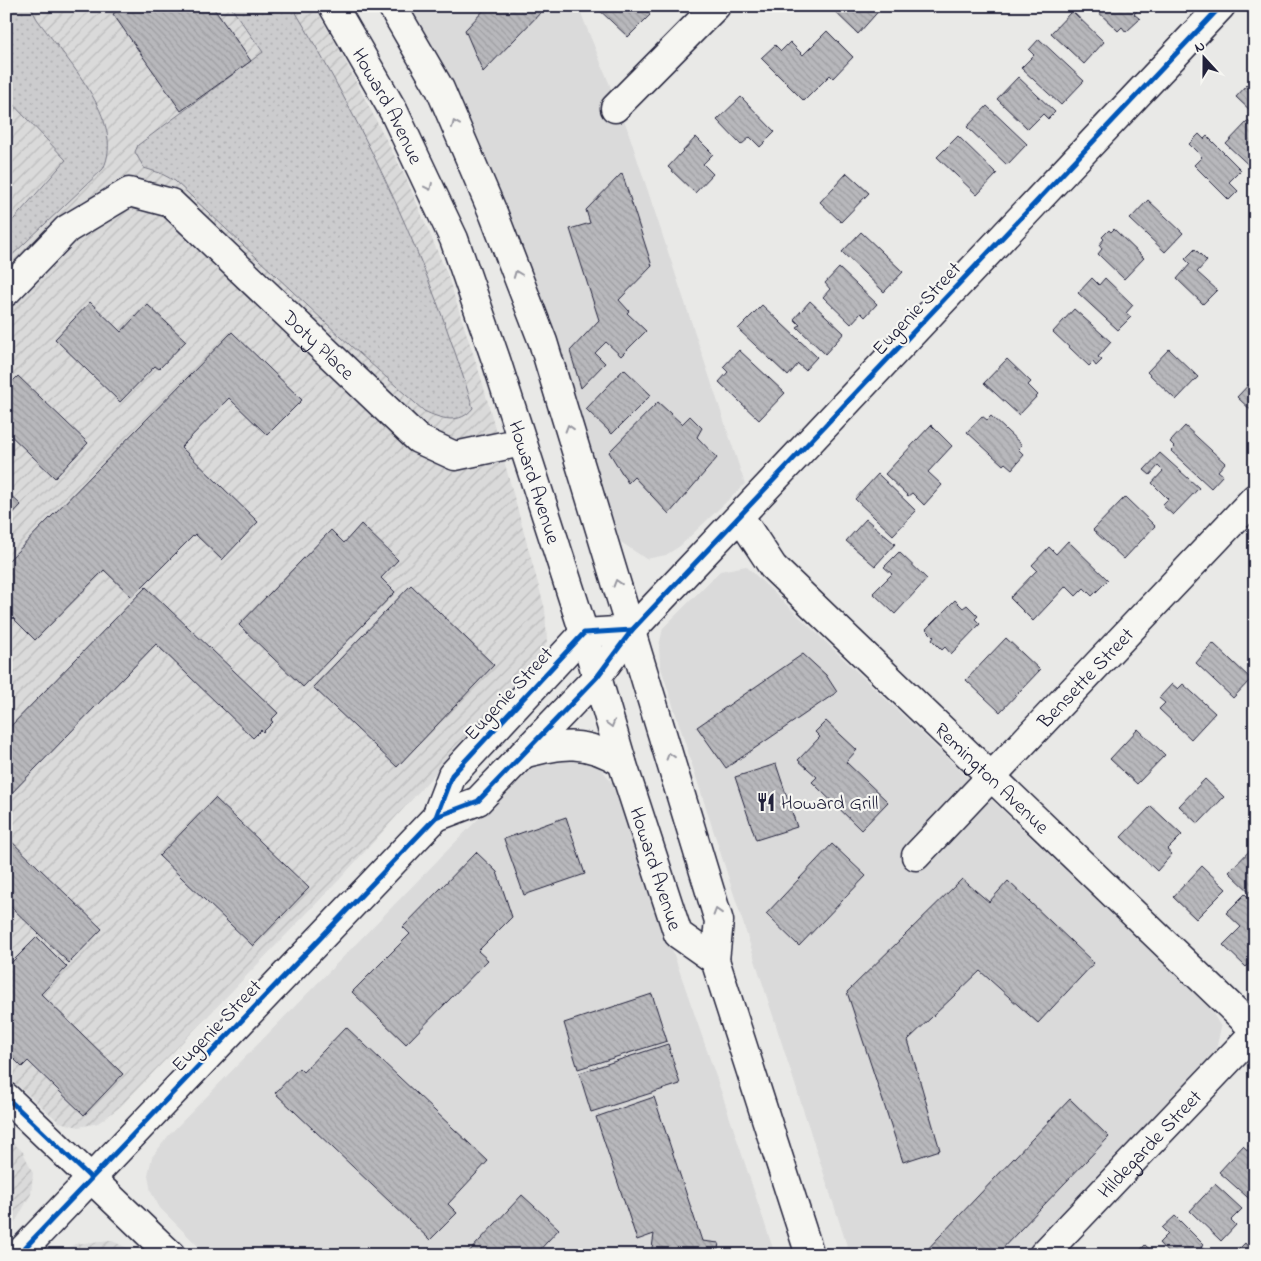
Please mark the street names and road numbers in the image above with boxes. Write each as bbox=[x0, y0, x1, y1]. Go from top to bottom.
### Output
street label: Howard Avenue bbox=[343, 43, 429, 170]
street label: Eugenie Street bbox=[867, 256, 970, 364]
street label: Doty Place bbox=[274, 304, 360, 388]
street label: Howard Avenue bbox=[499, 417, 566, 548]
street label: Bensette Street bbox=[1031, 622, 1142, 737]
street label: Eugenie Street bbox=[459, 641, 562, 749]
street label: Remington Avenue bbox=[926, 717, 1055, 842]
street label: Howard Avenue bbox=[621, 804, 688, 935]
street label: Eugenie Street bbox=[166, 974, 271, 1080]
street label: Hildegarde Street bbox=[1092, 1084, 1210, 1206]

